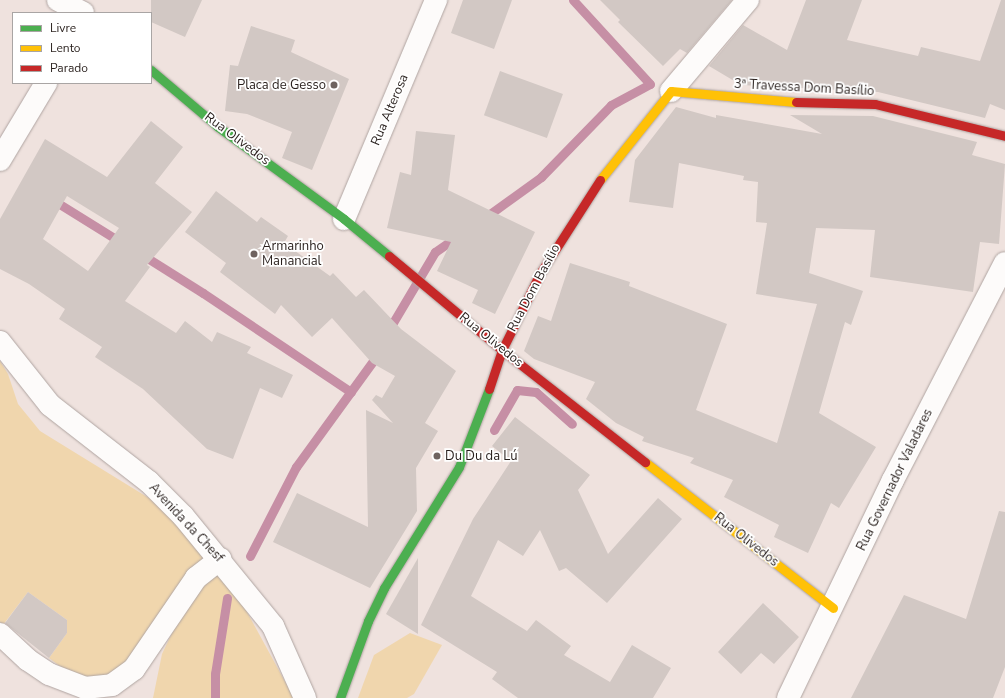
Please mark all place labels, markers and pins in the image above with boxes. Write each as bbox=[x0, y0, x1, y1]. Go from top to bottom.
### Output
place label: Placa de Gesso bbox=[237, 77, 326, 93]
marker: Placa de Gesso bbox=[329, 80, 339, 90]
place label: Armarinho Manancial bbox=[262, 239, 324, 270]
marker: Armarinho Manancial bbox=[249, 249, 259, 259]
place label: Du Du da Lú bbox=[445, 448, 518, 464]
marker: Du Du da Lú bbox=[432, 451, 442, 461]

